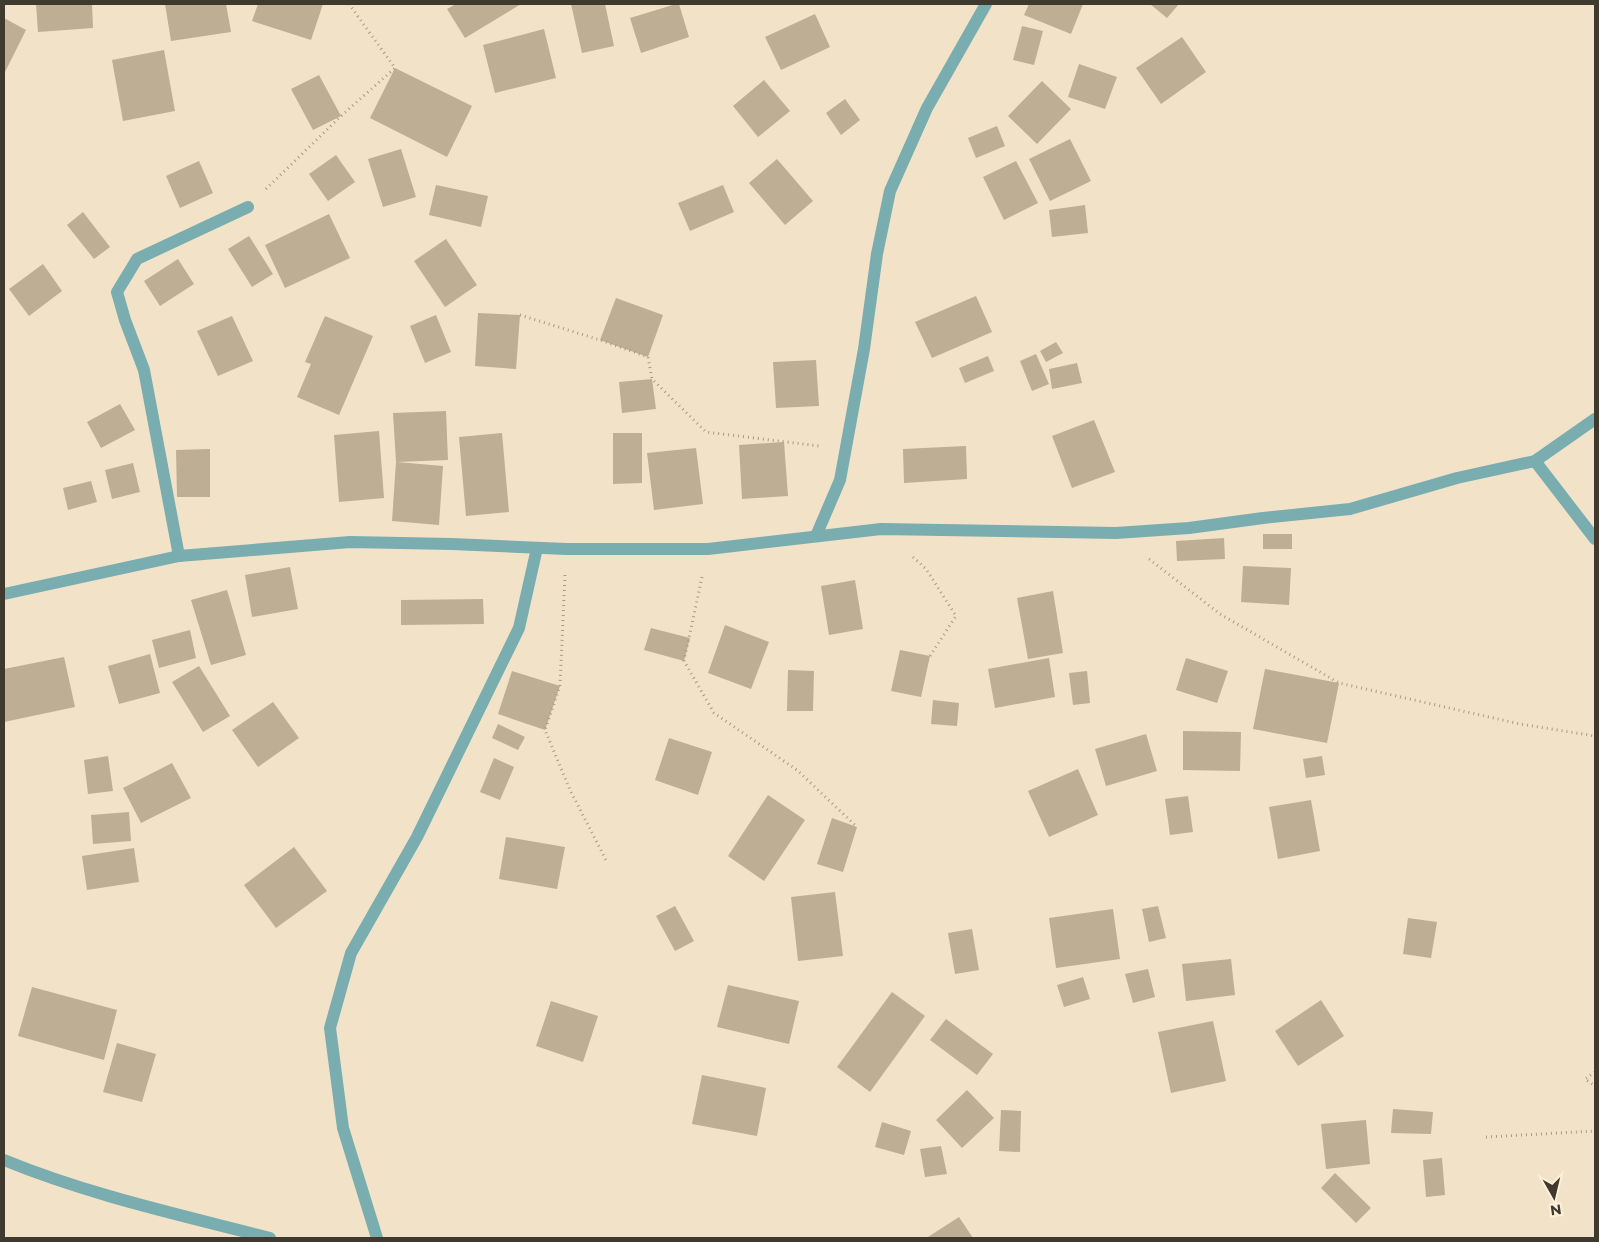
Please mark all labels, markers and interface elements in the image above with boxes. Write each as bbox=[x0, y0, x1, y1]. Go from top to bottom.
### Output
north arrow bbox=[1529, 1172, 1579, 1222]
text: N bbox=[1549, 1200, 1563, 1220]

